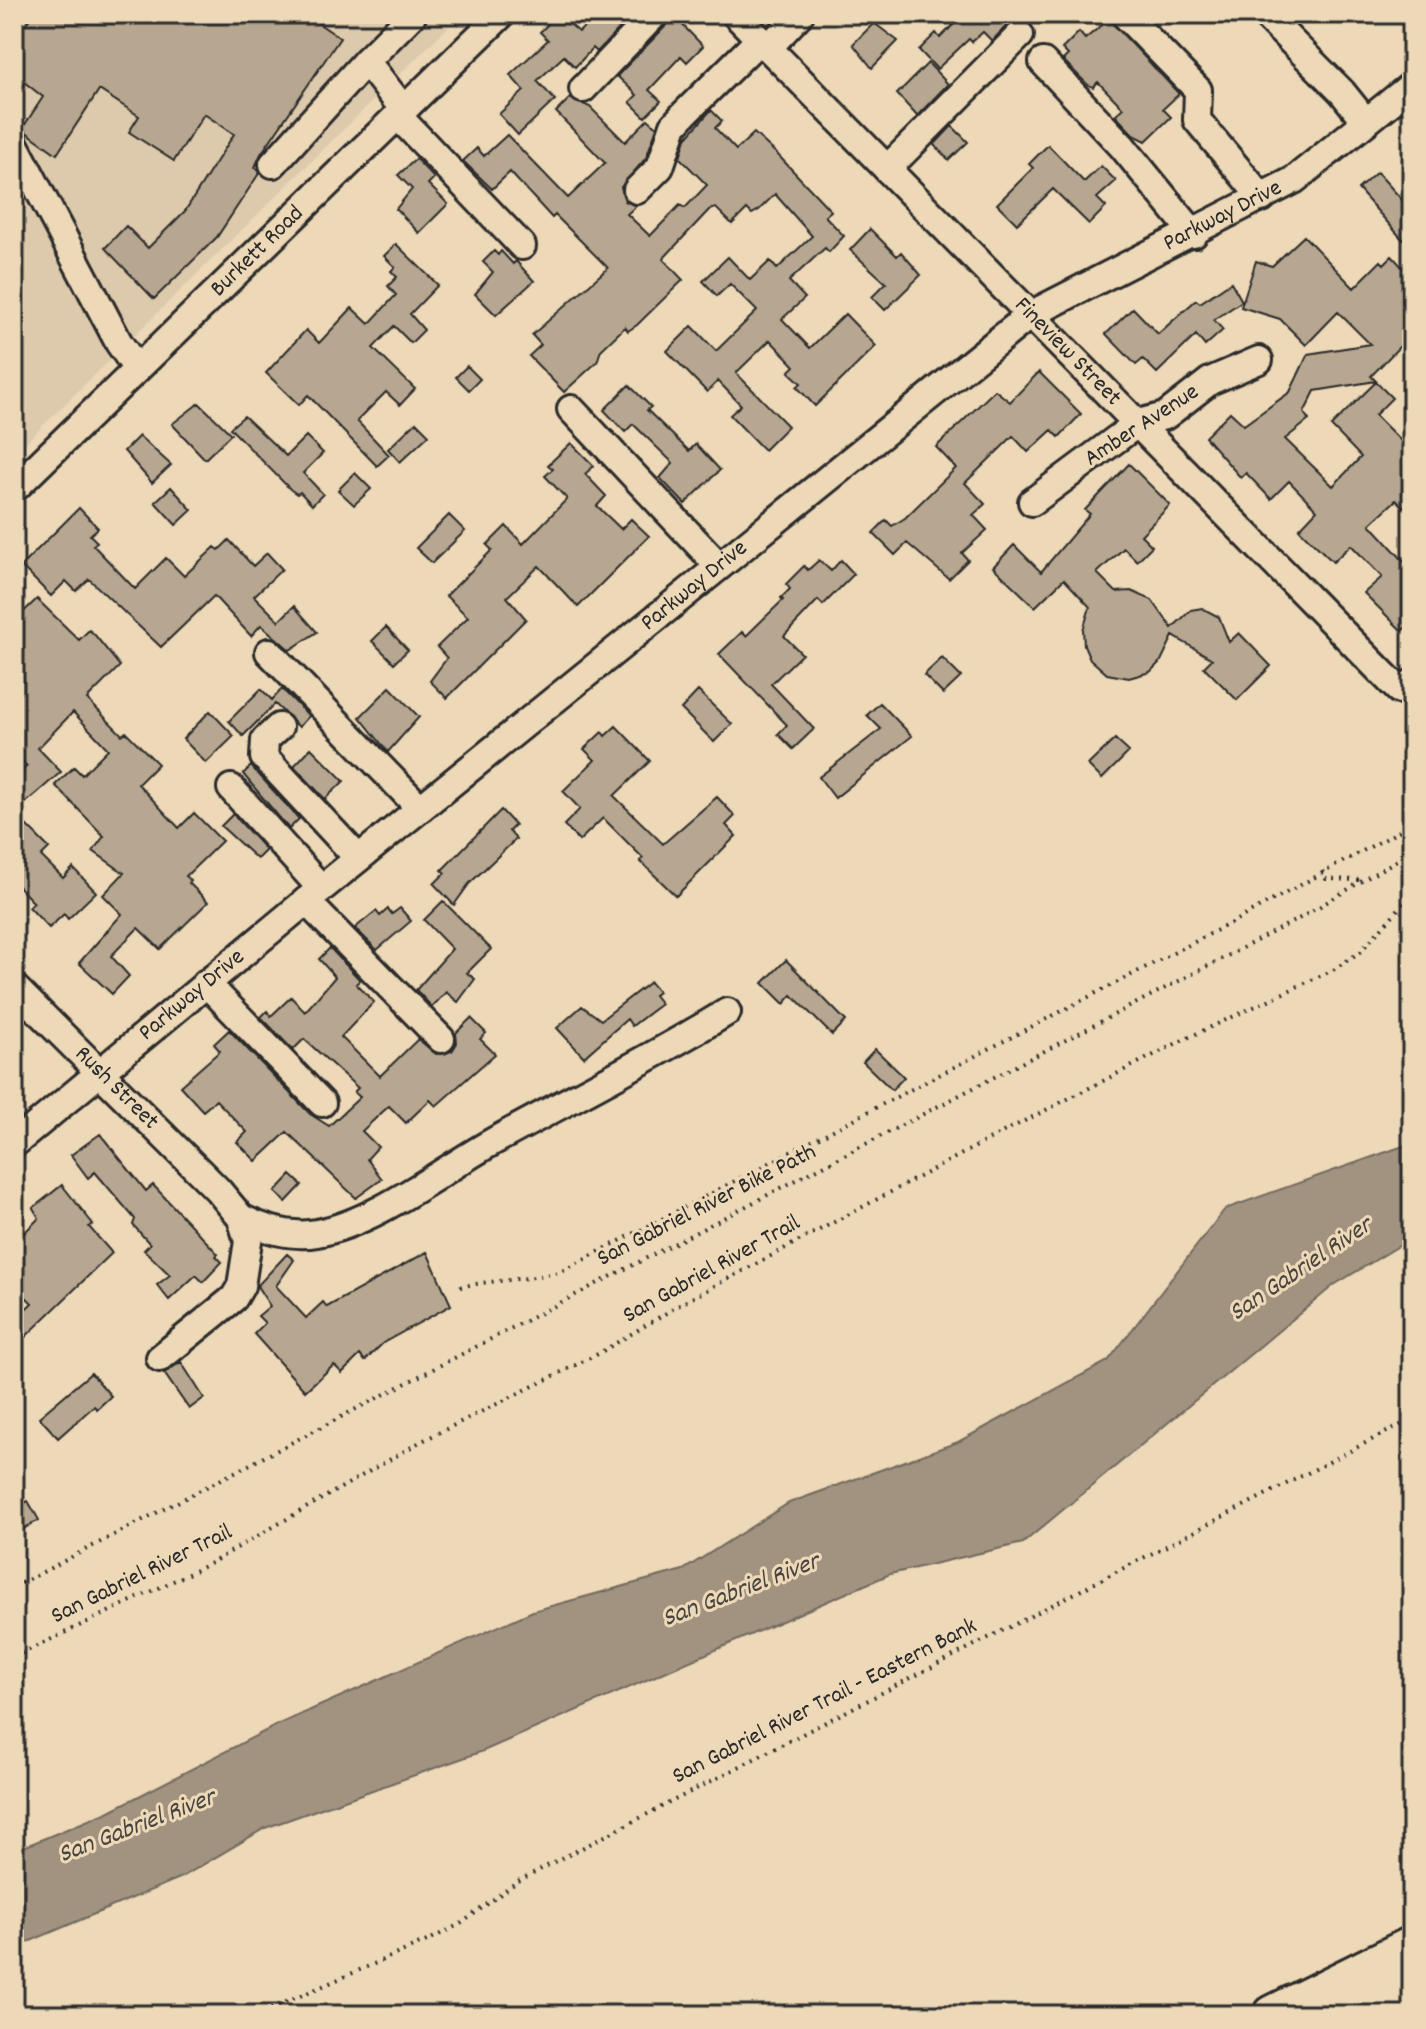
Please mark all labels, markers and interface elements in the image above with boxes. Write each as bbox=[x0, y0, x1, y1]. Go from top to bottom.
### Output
street label: Parkway Drive bbox=[1158, 172, 1288, 261]
street label: Burkett Road bbox=[203, 198, 312, 306]
street label: Fineview Street bbox=[1006, 290, 1129, 414]
street label: Amber Avenue bbox=[1078, 376, 1206, 476]
street label: Parkway Drive bbox=[634, 533, 756, 640]
street label: Parkway Drive bbox=[132, 941, 253, 1050]
street label: Rush Street bbox=[66, 1039, 166, 1138]
street label: San Gabriel River Bike Path bbox=[591, 1136, 823, 1276]
street label: San Gabriel River Trail bbox=[617, 1207, 807, 1333]
water label: San Gabriel River bbox=[1222, 1207, 1383, 1332]
street label: San Gabriel River Trail bbox=[45, 1516, 239, 1634]
water label: San Gabriel River bbox=[657, 1543, 828, 1638]
street label: San Gabriel River Trail - Eastern Bank bbox=[667, 1610, 983, 1794]
water label: San Gabriel River bbox=[53, 1779, 224, 1874]

